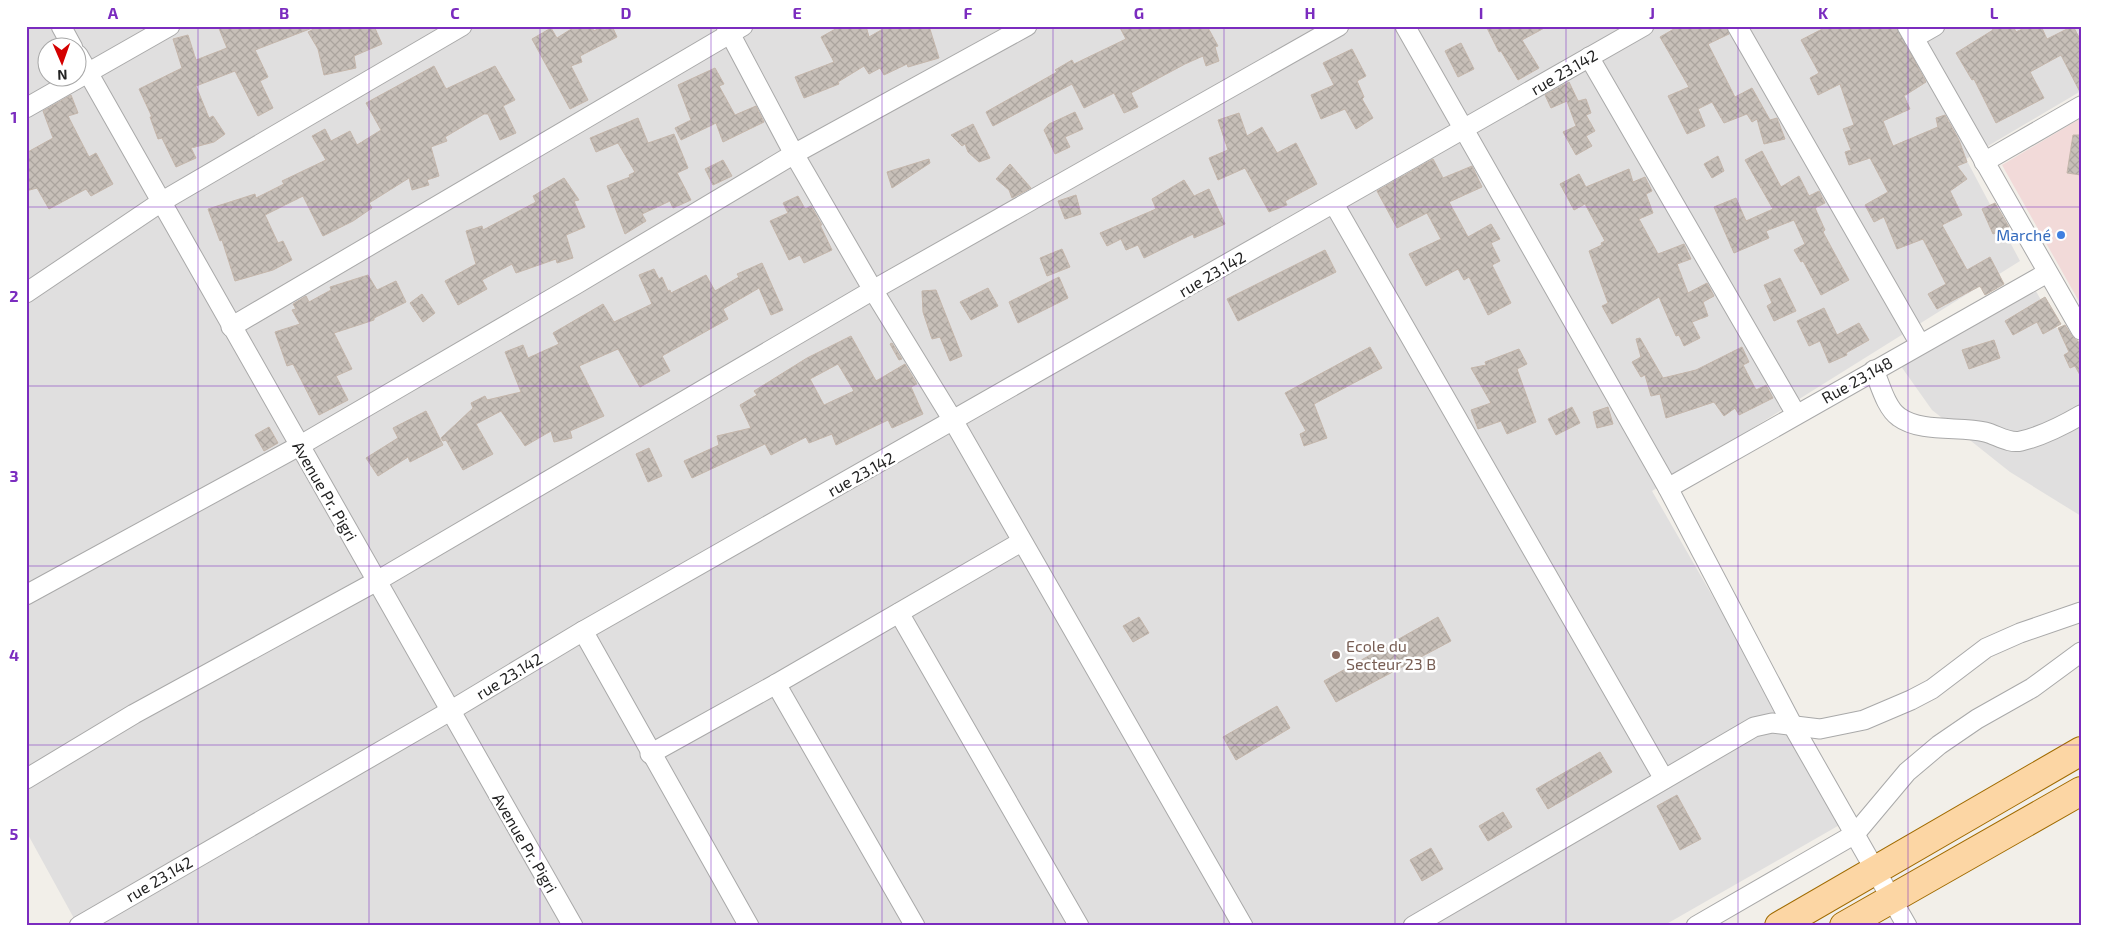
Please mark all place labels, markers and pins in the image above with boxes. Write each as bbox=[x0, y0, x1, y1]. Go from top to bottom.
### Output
place label: Marché bbox=[1996, 225, 2051, 244]
marker: Marché bbox=[2055, 229, 2067, 241]
place label: Ecole du Secteur 23 B bbox=[1346, 636, 1436, 673]
marker: Ecole du Secteur 23 B bbox=[1330, 649, 1342, 661]

